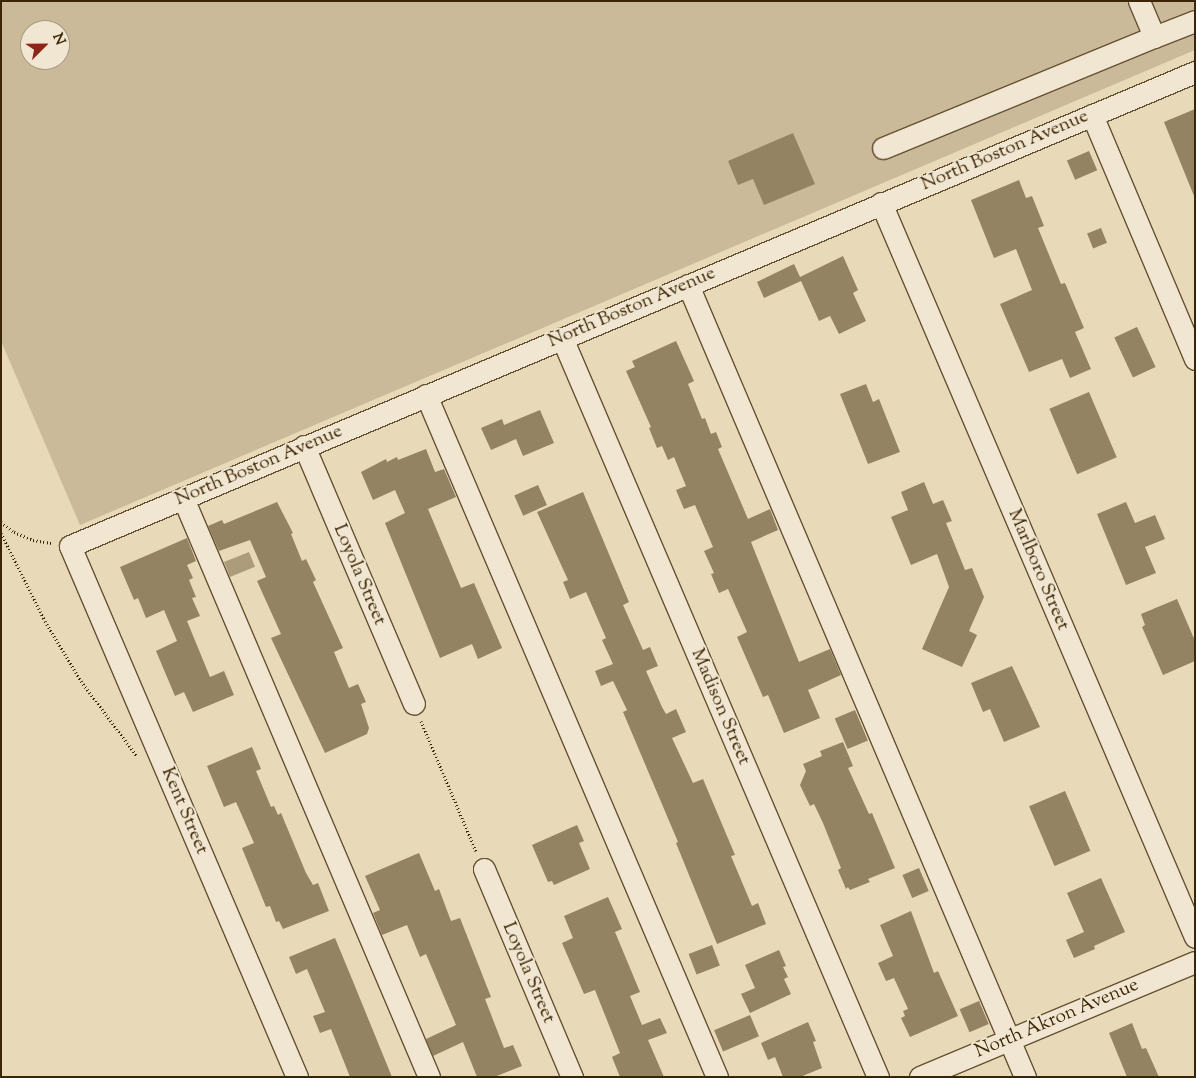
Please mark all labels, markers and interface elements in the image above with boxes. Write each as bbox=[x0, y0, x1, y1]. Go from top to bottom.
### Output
north arrow bbox=[20, 20, 70, 70]
text: N bbox=[46, 30, 69, 49]
street label: North Boston Avenue bbox=[918, 105, 1092, 197]
street label: North Boston Avenue bbox=[545, 262, 719, 354]
street label: North Boston Avenue bbox=[172, 420, 346, 512]
street label: Marlboro Street bbox=[1002, 506, 1074, 634]
street label: Loyola Street bbox=[327, 521, 391, 629]
street label: Madison Street bbox=[685, 645, 755, 769]
street label: Kent Street bbox=[155, 764, 213, 858]
street label: Loyola Street bbox=[496, 919, 560, 1027]
street label: North Akron Avenue bbox=[972, 974, 1142, 1064]

